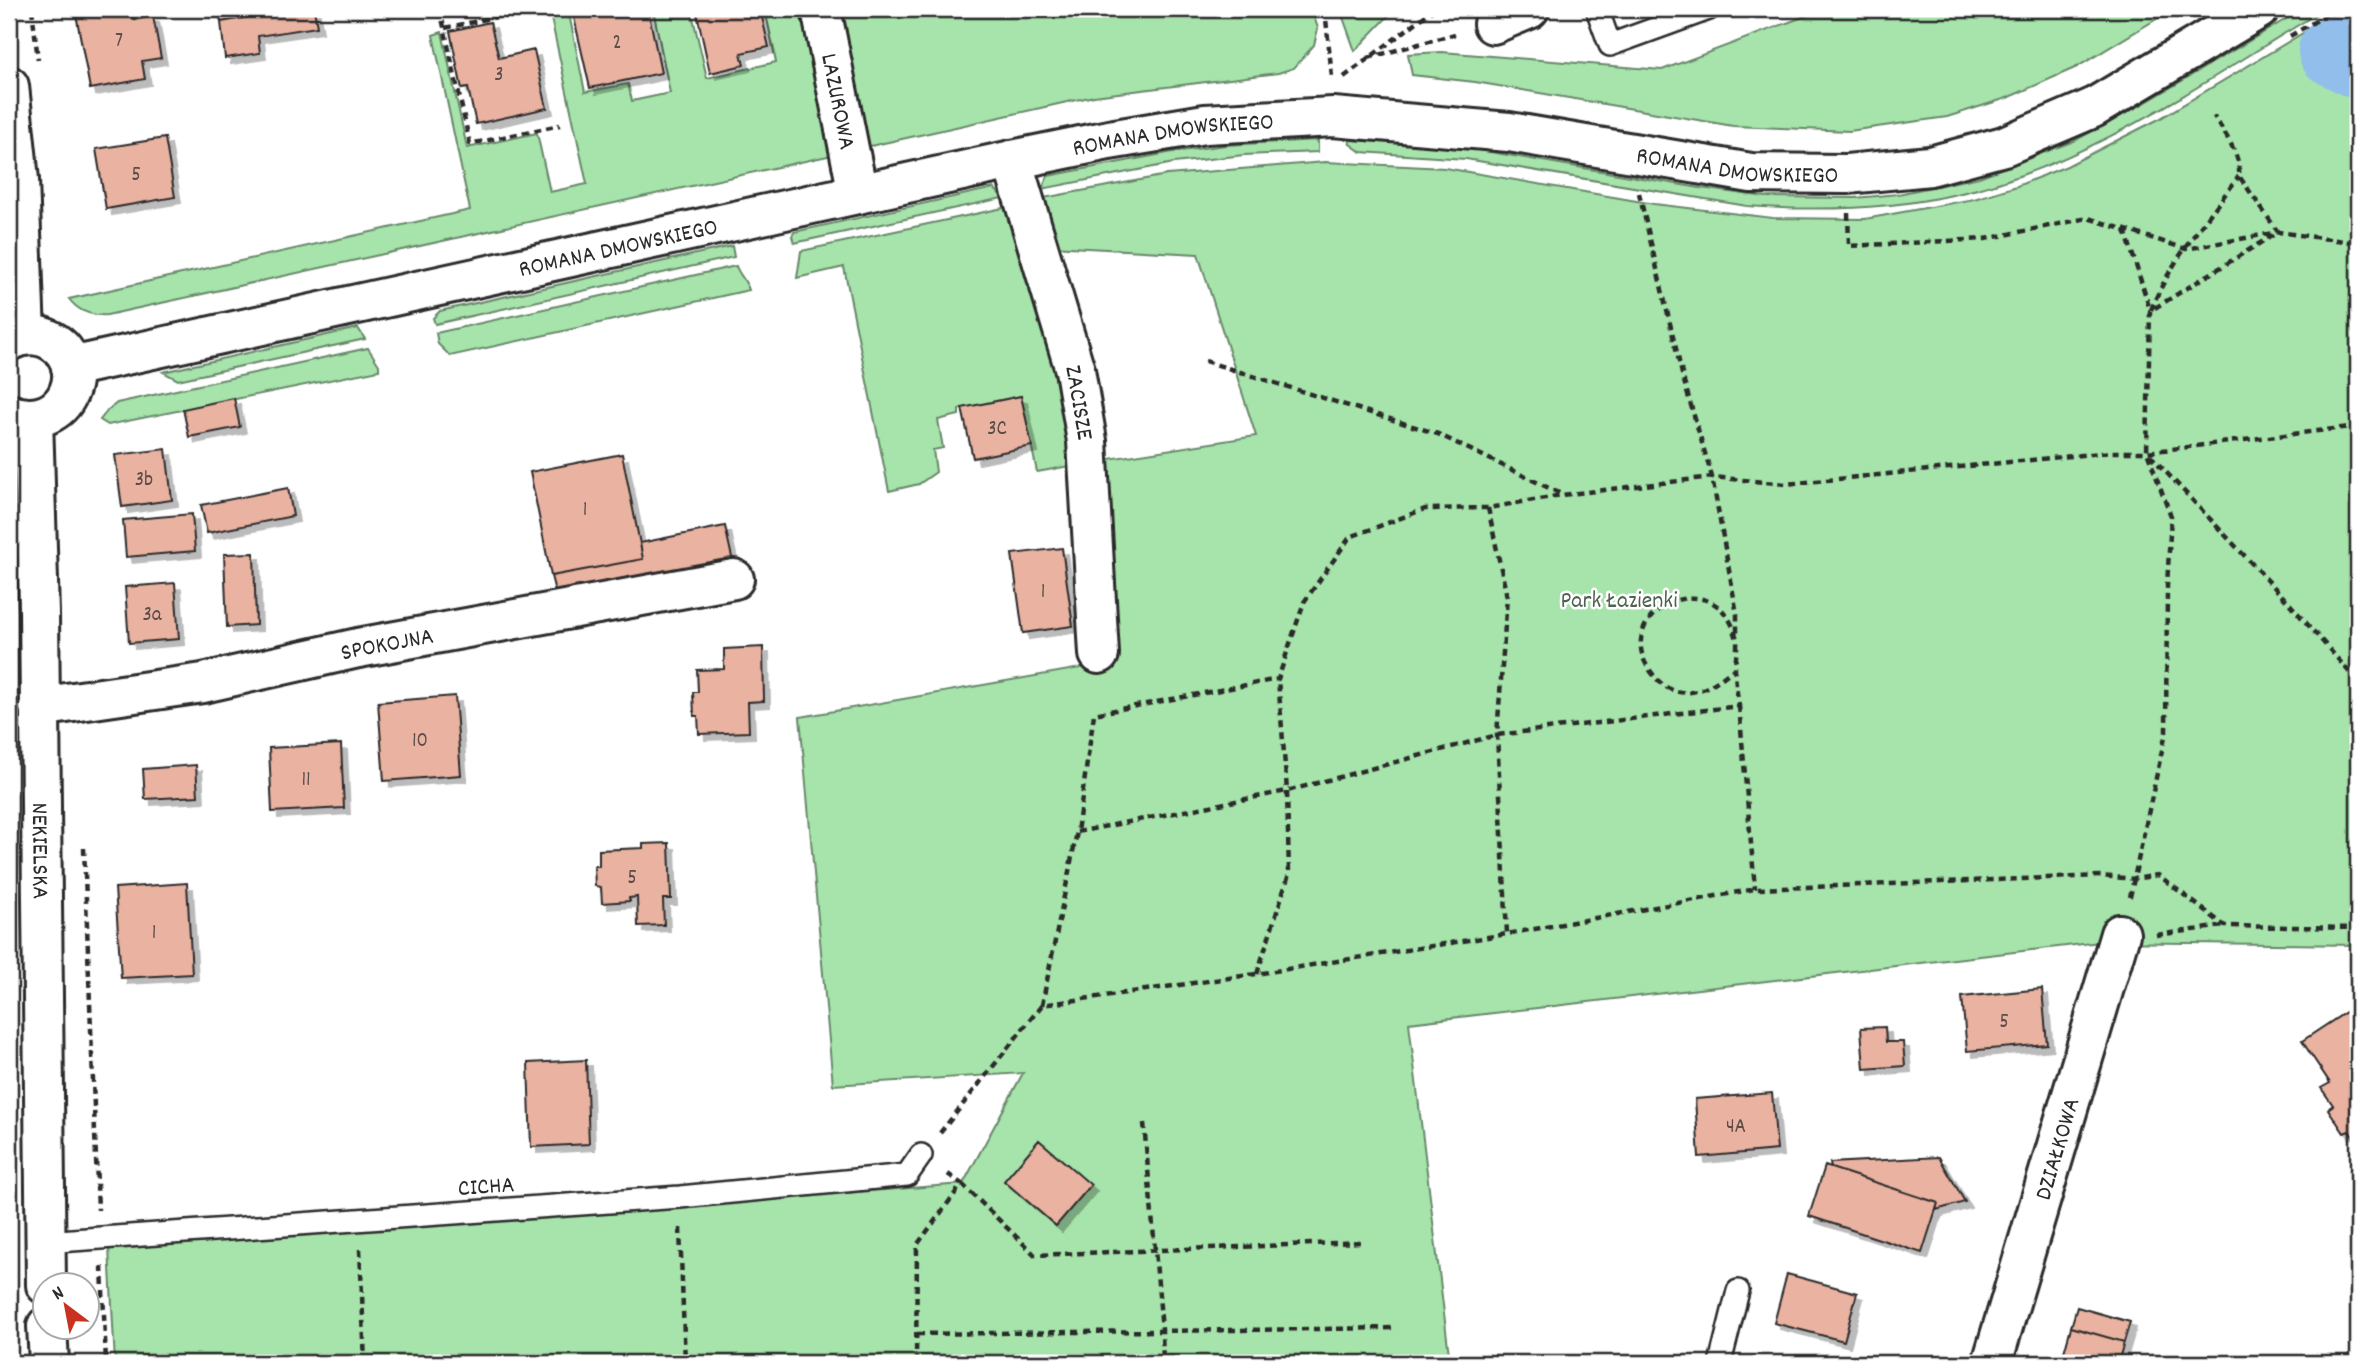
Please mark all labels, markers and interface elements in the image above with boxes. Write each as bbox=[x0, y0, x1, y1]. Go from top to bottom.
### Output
house number: 7 bbox=[115, 27, 123, 57]
house number: 2 bbox=[612, 29, 622, 59]
street label: LAZUROWA bbox=[810, 51, 863, 153]
house number: 3 bbox=[494, 61, 504, 91]
street label: ROMANA DMOWSKIEGO bbox=[1070, 106, 1275, 167]
street label: ROMANA DMOWSKIEGO bbox=[1634, 140, 1839, 194]
house number: 5 bbox=[131, 161, 141, 191]
street label: ROMANA DMOWSKIEGO bbox=[516, 211, 721, 288]
street label: ZACISZE bbox=[1054, 363, 1101, 443]
house number: 3C bbox=[987, 415, 1007, 445]
house number: 3b bbox=[135, 466, 153, 496]
house number: 1 bbox=[583, 496, 587, 526]
house number: 1 bbox=[1041, 578, 1045, 608]
park label: Park Łazienki bbox=[1560, 585, 1678, 619]
house number: 3a bbox=[142, 601, 163, 631]
street label: SPOKOJNA bbox=[338, 620, 437, 671]
house number: 10 bbox=[412, 727, 428, 757]
house number: 11 bbox=[301, 766, 311, 796]
street label: NEKIELSKA bbox=[21, 802, 56, 900]
house number: 5 bbox=[627, 864, 637, 894]
house number: 1 bbox=[152, 919, 156, 949]
house number: 5 bbox=[1999, 1008, 2009, 1038]
street label: DZIAŁKOWA bbox=[2028, 1094, 2090, 1205]
house number: 4A bbox=[1726, 1113, 1746, 1143]
street label: CICHA bbox=[457, 1169, 516, 1207]
north arrow bbox=[32, 1270, 102, 1340]
text: N bbox=[48, 1281, 70, 1308]

